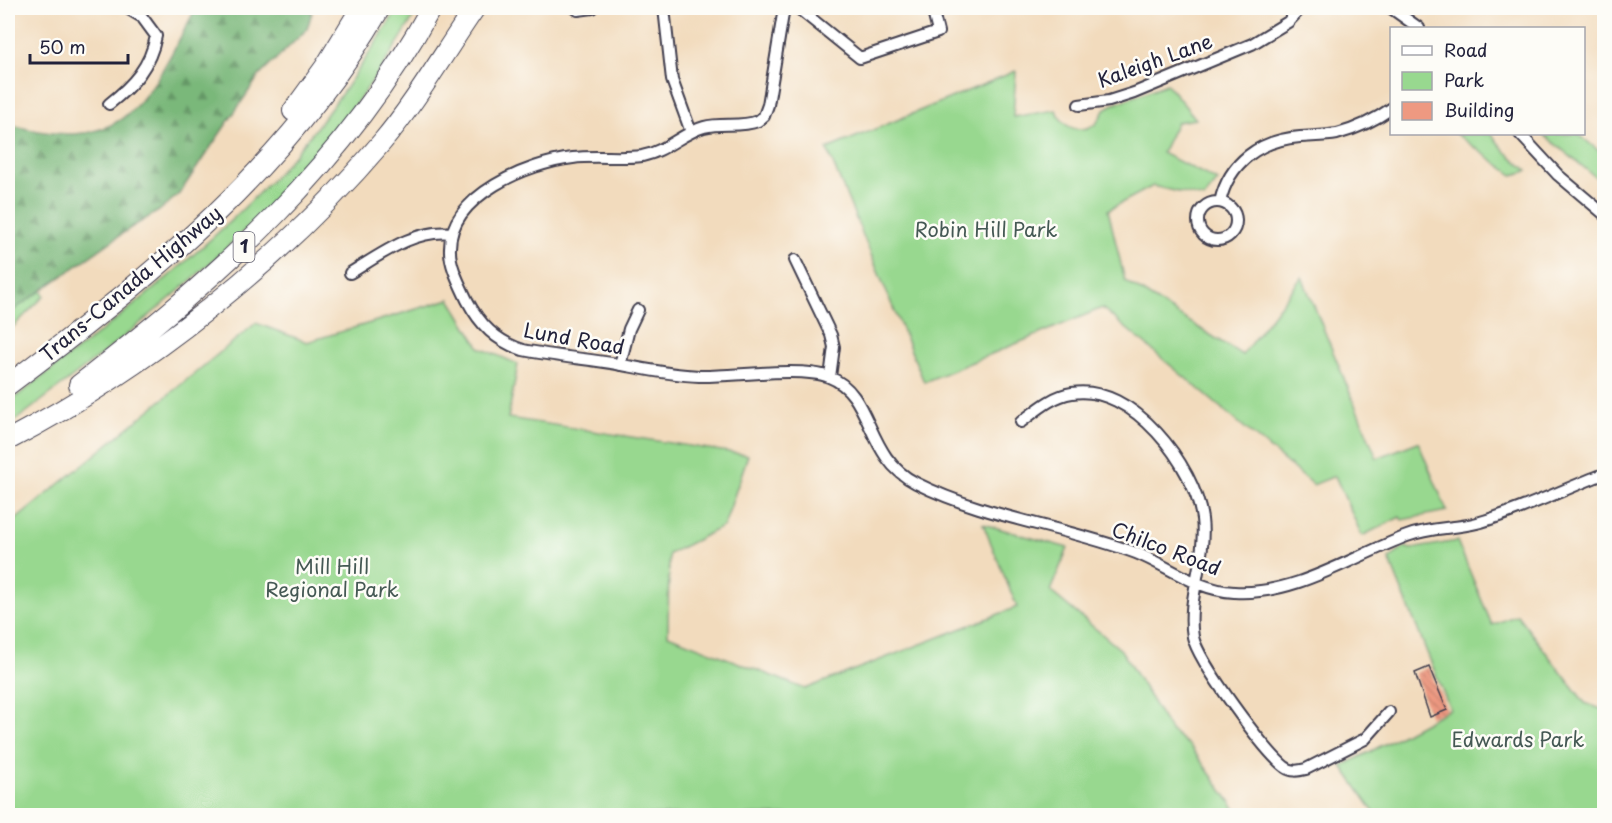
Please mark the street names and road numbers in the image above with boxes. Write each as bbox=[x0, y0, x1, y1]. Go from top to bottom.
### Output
street label: Kaleigh Lane bbox=[1093, 25, 1217, 95]
street label: Trans-Canada Highway bbox=[33, 198, 228, 368]
road number: 1 bbox=[234, 232, 254, 262]
street label: Lund Road bbox=[521, 314, 627, 362]
street label: Chilco Road bbox=[1107, 513, 1225, 583]

